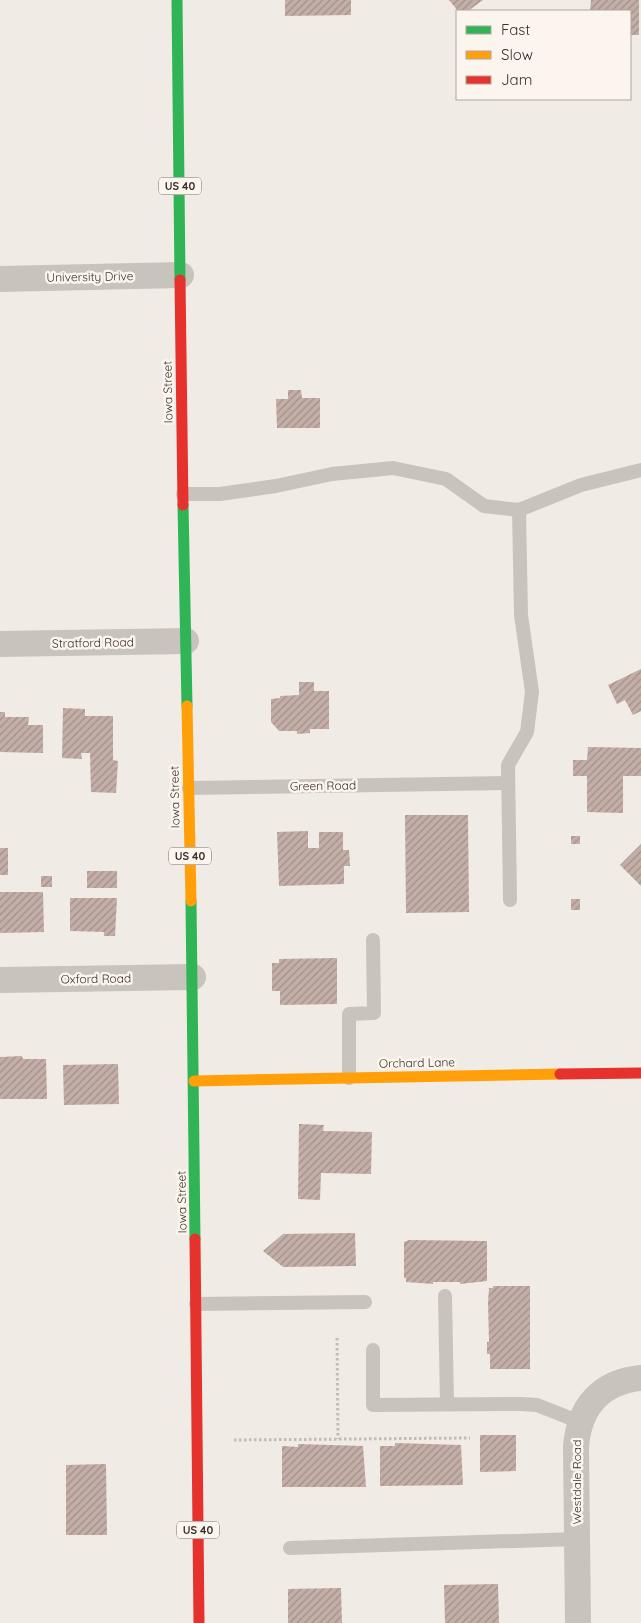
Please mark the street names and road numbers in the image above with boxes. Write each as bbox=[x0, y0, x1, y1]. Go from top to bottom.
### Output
road number: US 40 bbox=[159, 178, 201, 195]
street label: University Drive bbox=[46, 268, 134, 285]
street label: Iowa Street bbox=[159, 361, 176, 423]
street label: Stratford Road bbox=[52, 634, 134, 651]
street label: Iowa Street bbox=[166, 766, 183, 828]
street label: Green Road bbox=[290, 777, 356, 794]
road number: US 40 bbox=[169, 848, 211, 864]
street label: Oxford Road bbox=[61, 970, 131, 987]
street label: Orchard Lane bbox=[379, 1054, 455, 1071]
street label: Iowa Street bbox=[173, 1171, 190, 1233]
street label: Westdale Road bbox=[569, 1440, 584, 1524]
road number: US 40 bbox=[177, 1522, 219, 1538]

